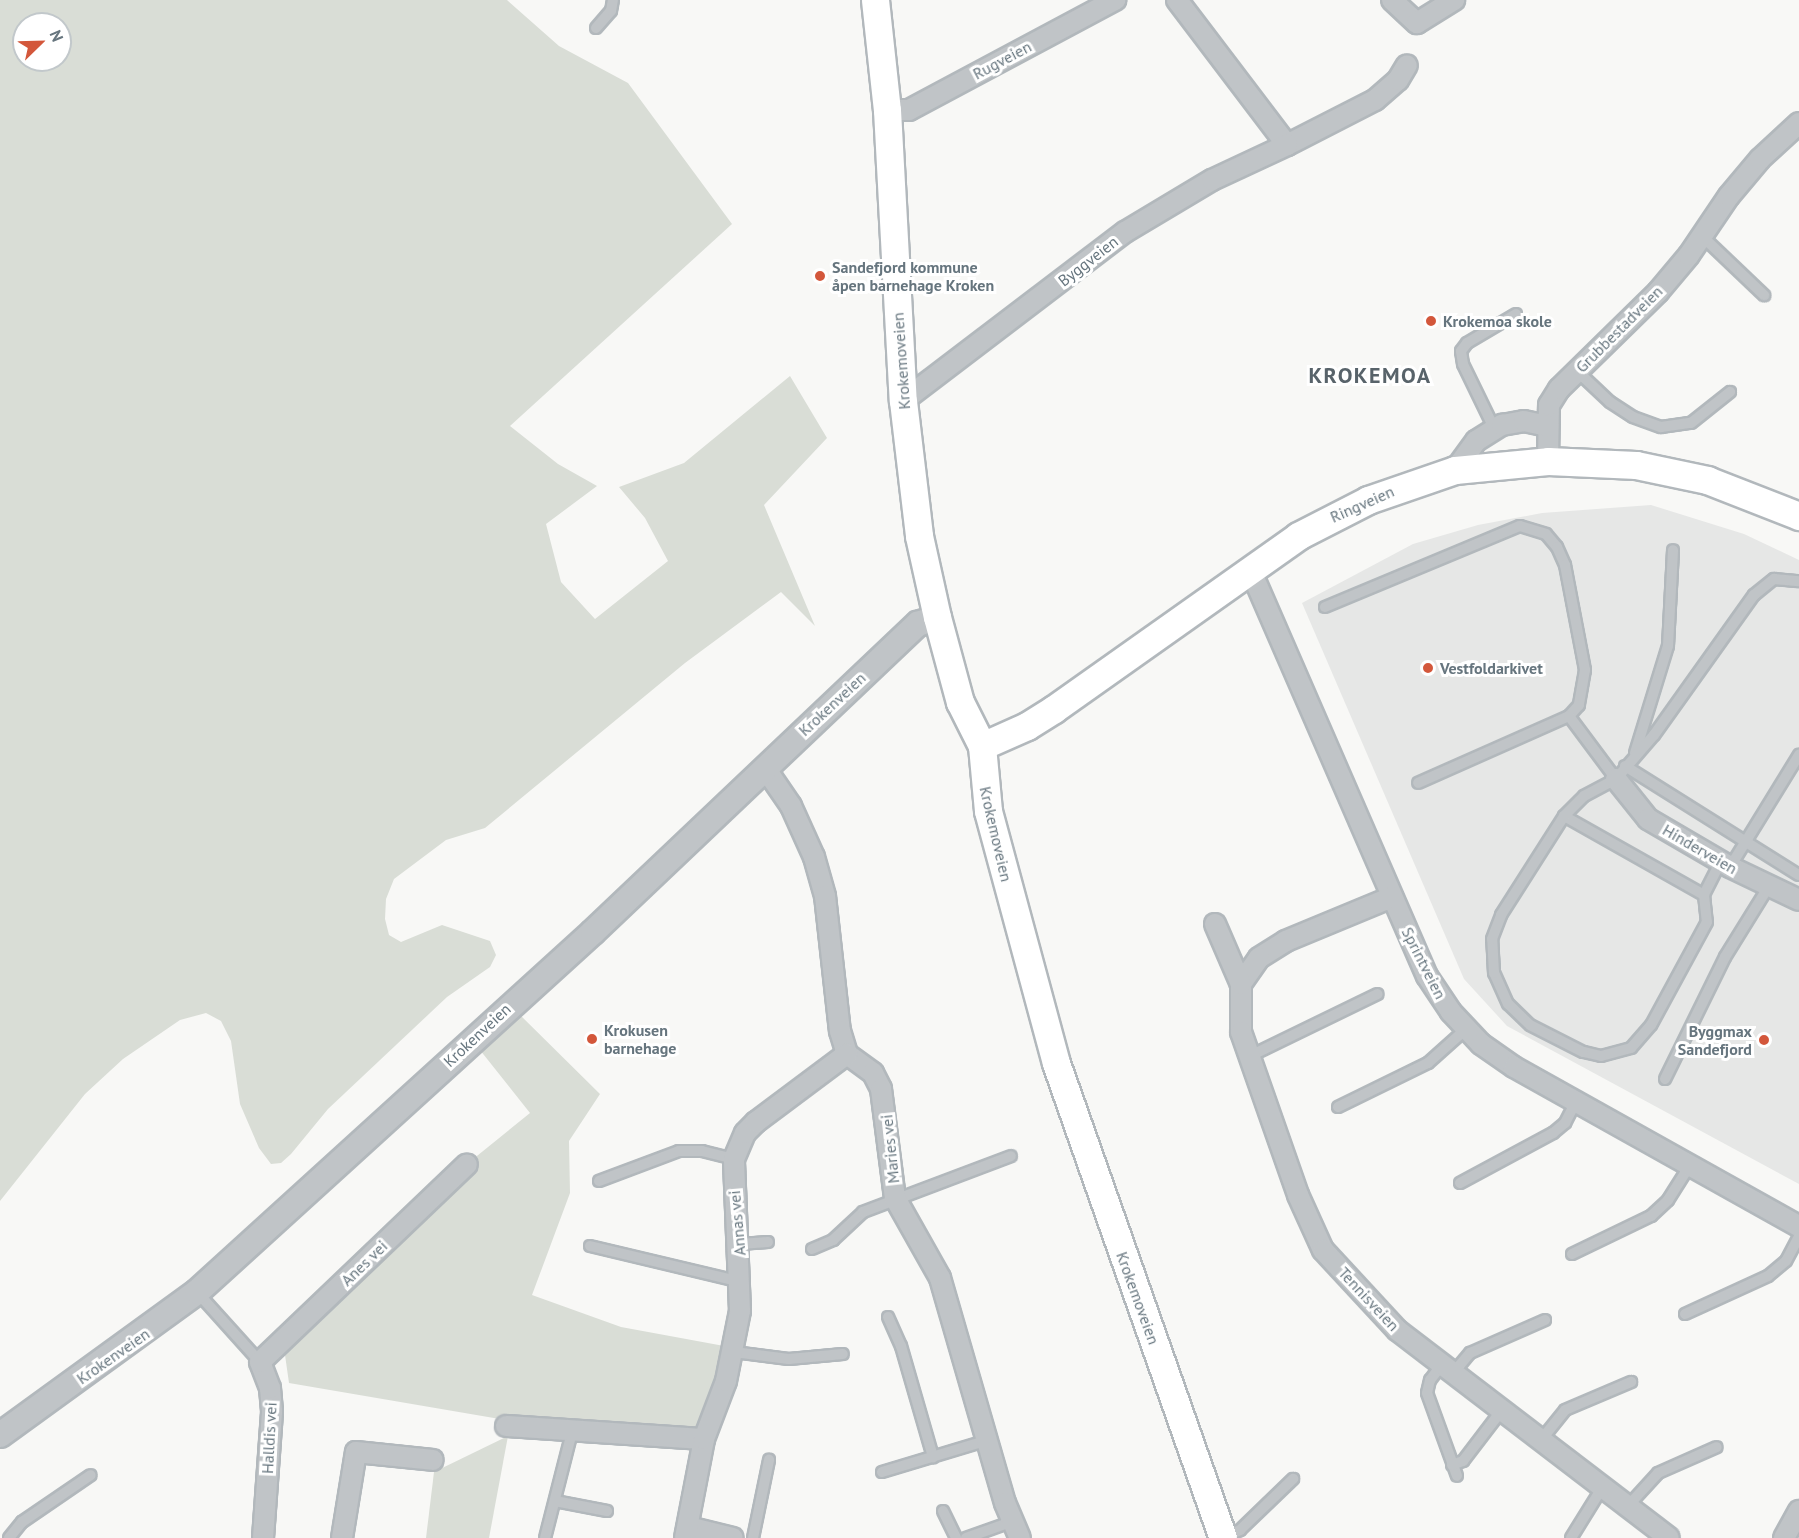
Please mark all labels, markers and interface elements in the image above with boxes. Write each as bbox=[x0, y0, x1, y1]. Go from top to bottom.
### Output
north arrow bbox=[12, 12, 72, 72]
text: N bbox=[45, 27, 68, 44]
street label: Rugveien bbox=[970, 37, 1034, 83]
street label: Byggveien bbox=[1054, 232, 1122, 290]
place label: Sandefjord kommune åpen barnehage Kroken bbox=[832, 257, 994, 295]
marker: Sandefjord kommune åpen barnehage Kroken bbox=[813, 269, 827, 283]
street label: Grubbestadveien bbox=[1572, 282, 1666, 376]
place label: Krokemoa skole bbox=[1443, 311, 1552, 331]
street label: Krokemoveien bbox=[888, 312, 914, 410]
marker: Krokemoa skole bbox=[1424, 314, 1438, 328]
district label: KROKEMOA bbox=[1308, 363, 1432, 389]
street label: Ringveien bbox=[1327, 481, 1397, 527]
place label: Vestfoldarkivet bbox=[1440, 658, 1543, 678]
marker: Vestfoldarkivet bbox=[1421, 661, 1435, 675]
street label: Krokenveien bbox=[795, 668, 869, 740]
street label: Krokemoveien bbox=[976, 785, 1016, 883]
street label: Hinderveien bbox=[1659, 820, 1741, 878]
street label: Sprintveien bbox=[1398, 924, 1450, 1002]
street label: Krokenveien bbox=[440, 999, 514, 1071]
place label: Krokusen barnehage bbox=[604, 1020, 676, 1058]
place label: Byggmax Sandefjord bbox=[1678, 1021, 1752, 1059]
marker: Krokusen barnehage bbox=[585, 1032, 599, 1046]
marker: Byggmax Sandefjord bbox=[1757, 1033, 1771, 1047]
street label: Maries vei bbox=[877, 1113, 903, 1185]
street label: Annas vei bbox=[725, 1189, 749, 1257]
street label: Anes vei bbox=[337, 1236, 391, 1290]
street label: Krokemoveien bbox=[1112, 1249, 1164, 1347]
street label: Tennisveien bbox=[1335, 1263, 1403, 1335]
street label: Krokenveien bbox=[73, 1324, 153, 1388]
street label: Halldis vei bbox=[258, 1402, 280, 1474]

